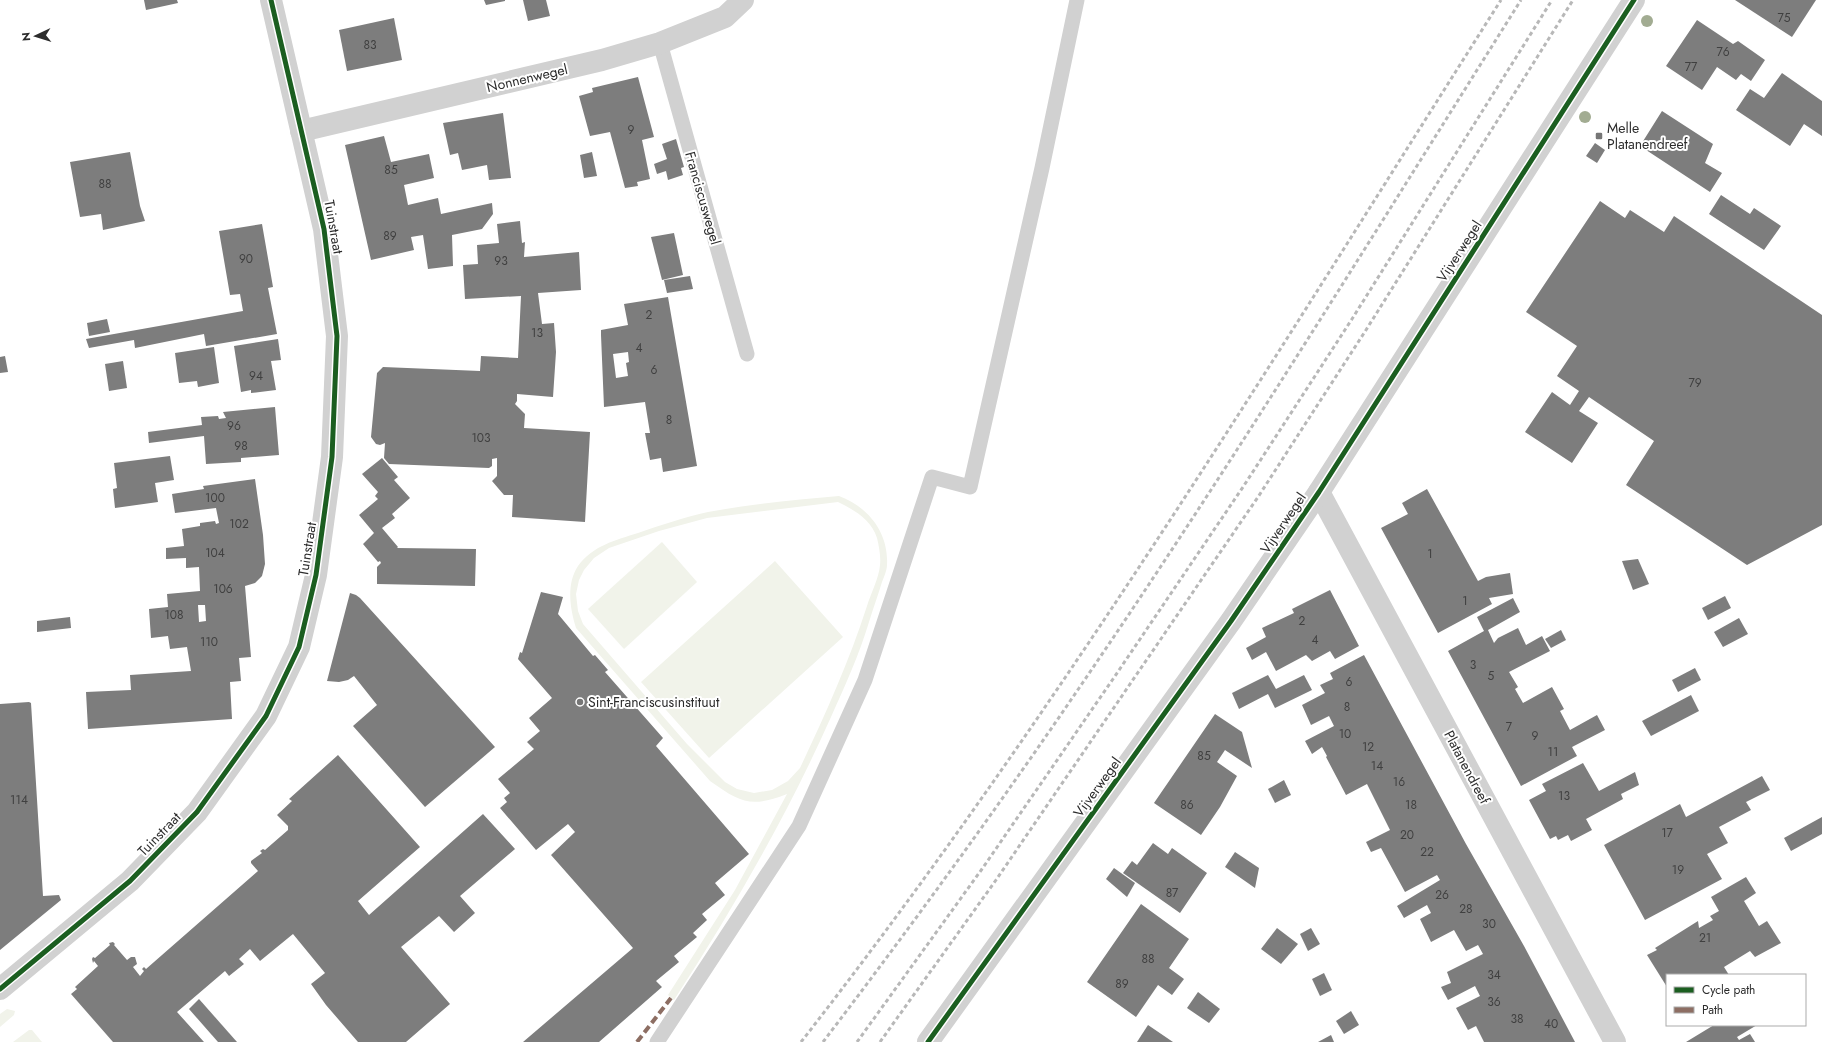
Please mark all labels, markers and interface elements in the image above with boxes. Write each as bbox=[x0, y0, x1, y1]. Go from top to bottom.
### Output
house number: 75 bbox=[1777, 9, 1791, 27]
north arrow bbox=[16, 16, 56, 56]
text: N bbox=[18, 32, 34, 42]
house number: 83 bbox=[363, 36, 377, 54]
house number: 76 bbox=[1716, 43, 1730, 61]
house number: 77 bbox=[1685, 58, 1698, 76]
street label: Nonnenwegel bbox=[484, 59, 570, 97]
place label: Melle Platanendreef bbox=[1607, 118, 1689, 154]
house number: 9 bbox=[628, 121, 635, 139]
marker: Melle Platanendreef bbox=[1594, 131, 1604, 141]
street label: Franciscuswegel bbox=[680, 149, 726, 247]
house number: 85 bbox=[384, 161, 398, 179]
house number: 88 bbox=[98, 175, 112, 193]
street label: Tuinstraat bbox=[319, 198, 349, 256]
street label: Vijverwegel bbox=[1432, 216, 1486, 286]
house number: 89 bbox=[383, 227, 397, 245]
house number: 90 bbox=[239, 250, 253, 268]
house number: 93 bbox=[494, 252, 508, 270]
house number: 2 bbox=[646, 306, 653, 324]
house number: 13 bbox=[531, 324, 543, 342]
house number: 4 bbox=[636, 339, 643, 357]
house number: 6 bbox=[651, 361, 658, 379]
house number: 94 bbox=[249, 367, 263, 385]
house number: 79 bbox=[1688, 374, 1702, 392]
house number: 8 bbox=[666, 411, 672, 429]
house number: 96 bbox=[227, 417, 241, 435]
house number: 103 bbox=[471, 429, 491, 447]
house number: 98 bbox=[234, 437, 248, 455]
house number: 100 bbox=[205, 489, 225, 507]
street label: Vijverwegel bbox=[1255, 489, 1311, 557]
house number: 102 bbox=[229, 515, 249, 533]
street label: Tuinstraat bbox=[293, 520, 321, 577]
house number: 104 bbox=[205, 544, 225, 562]
house number: 1 bbox=[1427, 545, 1433, 563]
house number: 106 bbox=[213, 580, 233, 598]
house number: 1 bbox=[1462, 592, 1468, 610]
house number: 108 bbox=[164, 606, 184, 624]
house number: 2 bbox=[1299, 612, 1306, 630]
house number: 4 bbox=[1312, 631, 1319, 649]
house number: 110 bbox=[200, 633, 218, 651]
house number: 3 bbox=[1470, 656, 1477, 674]
house number: 5 bbox=[1488, 667, 1495, 685]
house number: 6 bbox=[1346, 673, 1353, 691]
place label: Sint-Franciscusinstituut bbox=[588, 692, 720, 712]
marker: Sint-Franciscusinstituut bbox=[575, 697, 585, 707]
house number: 8 bbox=[1344, 698, 1350, 716]
house number: 7 bbox=[1506, 718, 1513, 736]
house number: 10 bbox=[1339, 725, 1351, 743]
street label: Platanendreef bbox=[1439, 727, 1495, 808]
house number: 9 bbox=[1532, 727, 1539, 745]
house number: 12 bbox=[1362, 738, 1374, 756]
house number: 11 bbox=[1548, 743, 1558, 761]
house number: 85 bbox=[1197, 747, 1211, 765]
street label: Vijverwegel bbox=[1068, 753, 1126, 821]
house number: 14 bbox=[1371, 757, 1383, 775]
house number: 16 bbox=[1393, 773, 1405, 791]
house number: 13 bbox=[1558, 787, 1570, 805]
house number: 114 bbox=[10, 791, 28, 809]
house number: 86 bbox=[1180, 796, 1194, 814]
house number: 18 bbox=[1405, 796, 1417, 814]
street label: Tuinstraat bbox=[133, 807, 186, 861]
house number: 17 bbox=[1661, 824, 1674, 842]
house number: 20 bbox=[1400, 826, 1414, 844]
house number: 22 bbox=[1420, 843, 1434, 861]
house number: 19 bbox=[1672, 861, 1684, 879]
house number: 87 bbox=[1166, 884, 1179, 902]
house number: 26 bbox=[1435, 886, 1449, 904]
house number: 28 bbox=[1459, 900, 1473, 918]
house number: 30 bbox=[1482, 915, 1496, 933]
house number: 21 bbox=[1699, 929, 1711, 947]
house number: 88 bbox=[1141, 950, 1155, 968]
house number: 34 bbox=[1487, 966, 1501, 984]
legend bbox=[1666, 974, 1806, 1026]
house number: 89 bbox=[1115, 975, 1129, 993]
text: Cycle path bbox=[1702, 981, 1755, 999]
house number: 36 bbox=[1487, 993, 1501, 1011]
text: Path bbox=[1702, 1001, 1723, 1019]
house number: 38 bbox=[1510, 1010, 1524, 1028]
house number: 40 bbox=[1544, 1015, 1558, 1033]

